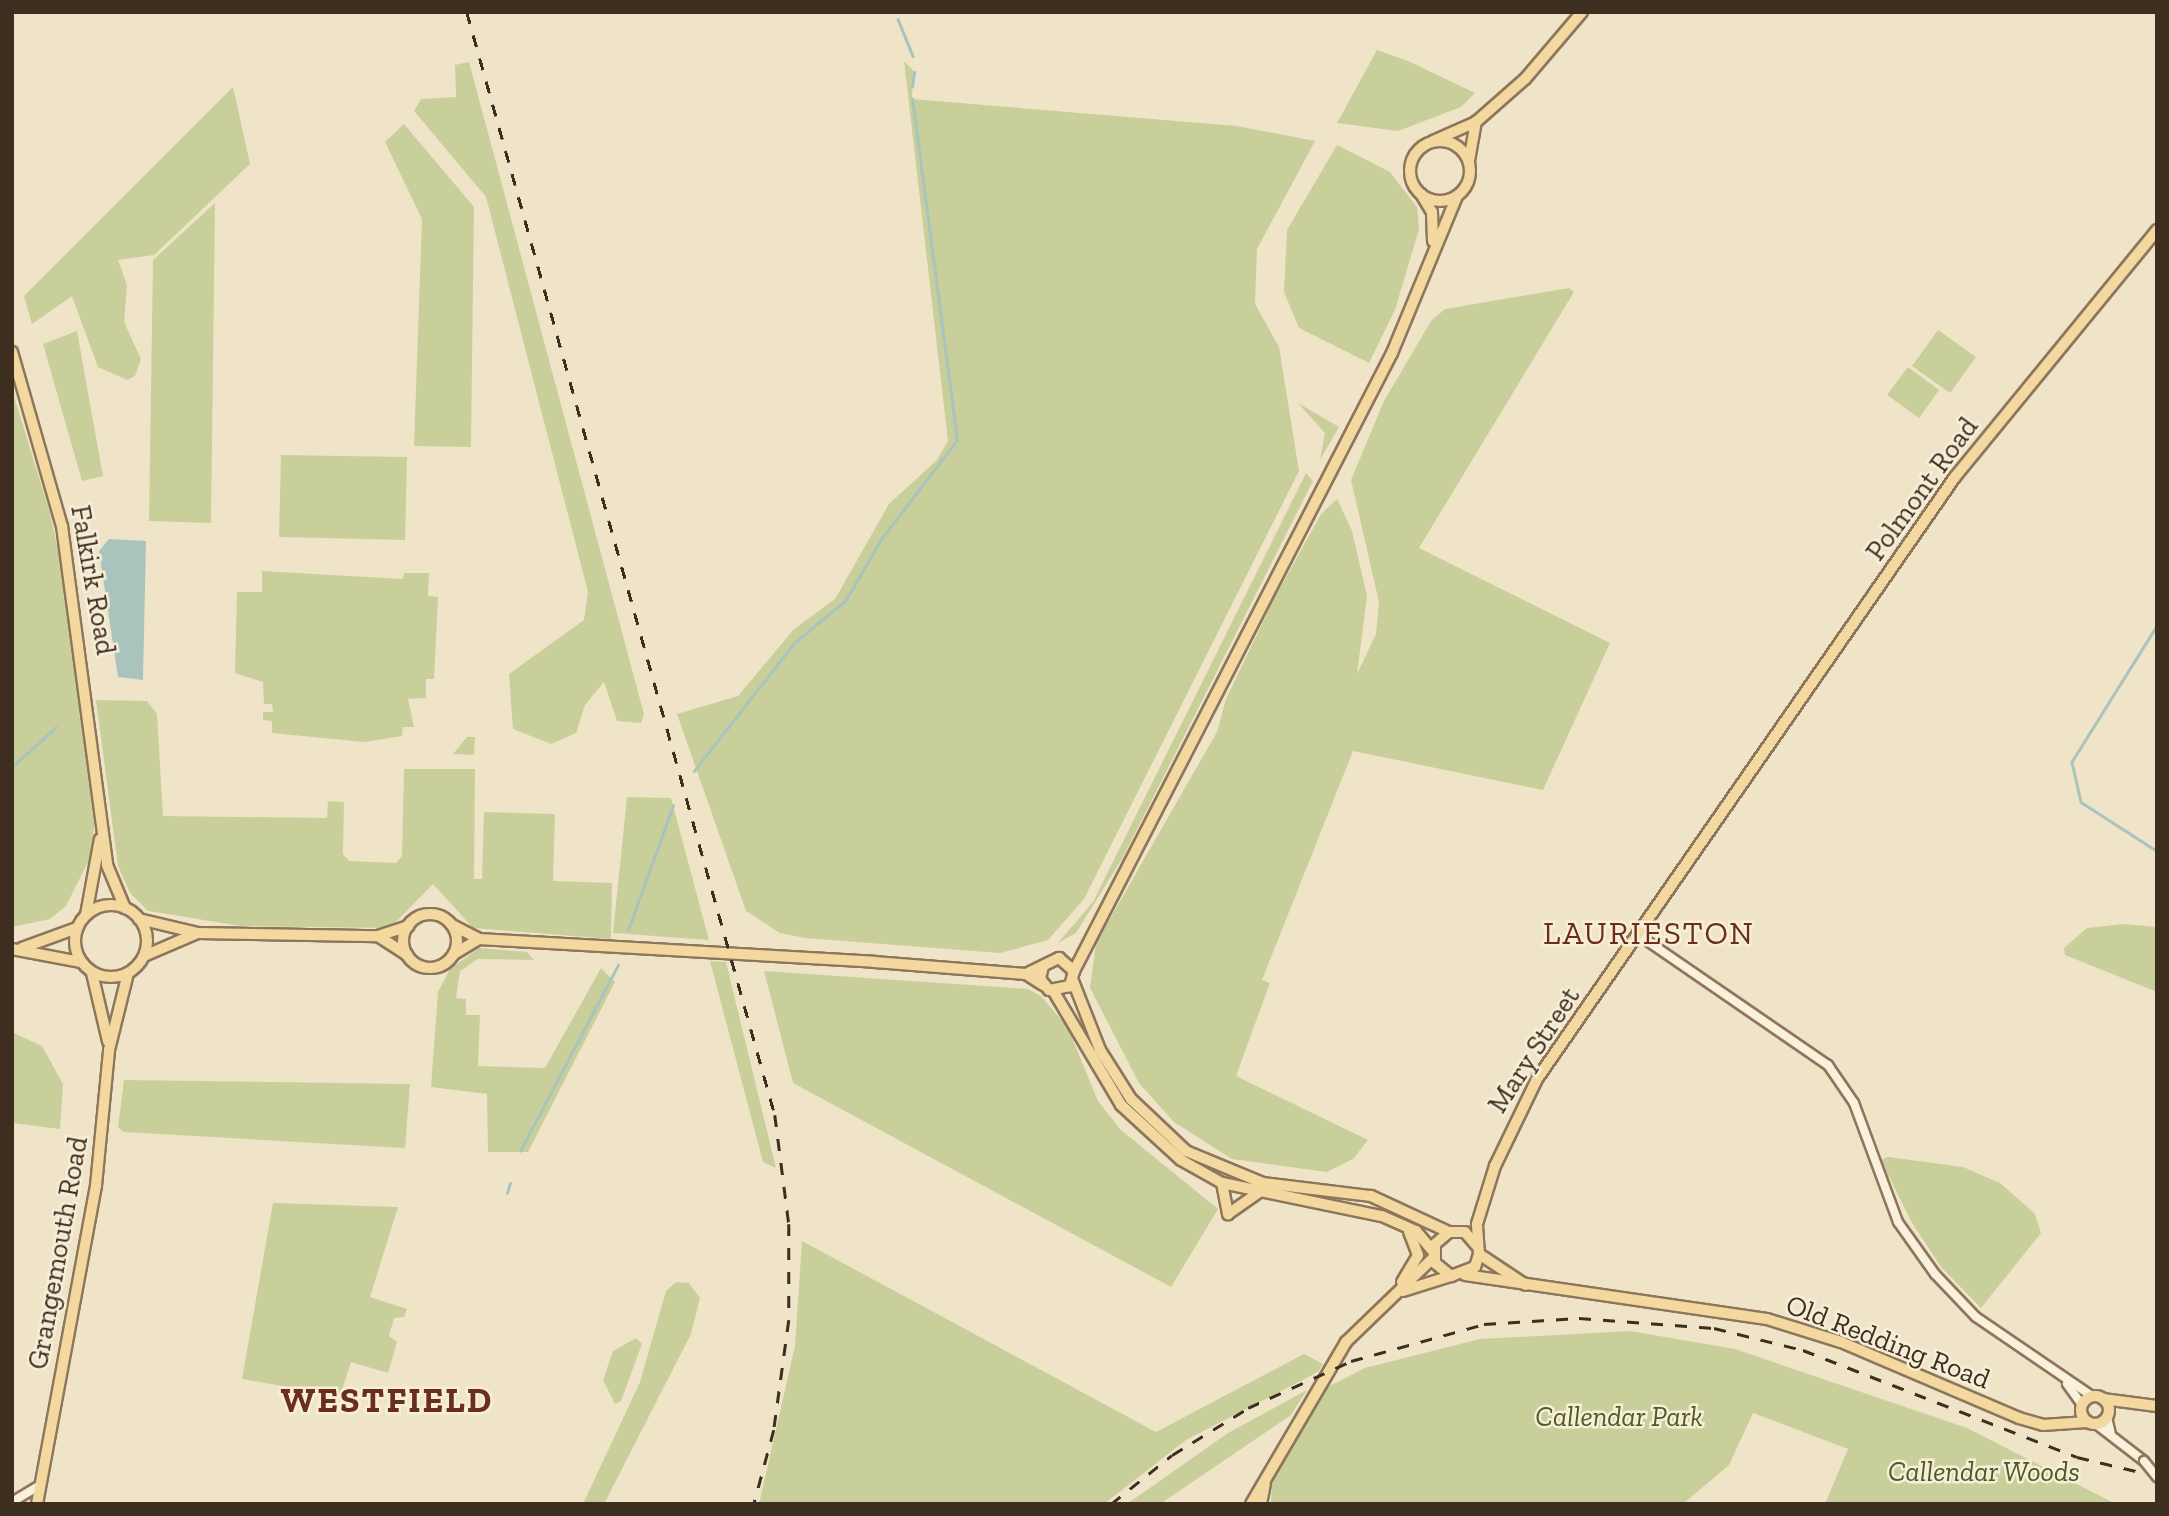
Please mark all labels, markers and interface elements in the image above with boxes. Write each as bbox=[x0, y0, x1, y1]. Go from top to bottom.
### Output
street label: Polmont Road bbox=[1859, 411, 1985, 567]
street label: Falkirk Road bbox=[63, 503, 123, 657]
district label: LAURIESTON bbox=[1544, 914, 1754, 952]
street label: Mary Street bbox=[1481, 980, 1587, 1120]
street label: Grangemouth Road bbox=[21, 1134, 95, 1372]
street label: Old Redding Road bbox=[1781, 1288, 1995, 1396]
district label: WESTFIELD bbox=[282, 1379, 492, 1421]
park label: Callendar Park bbox=[1535, 1400, 1703, 1434]
park label: Callendar Woods bbox=[1887, 1455, 2081, 1489]

